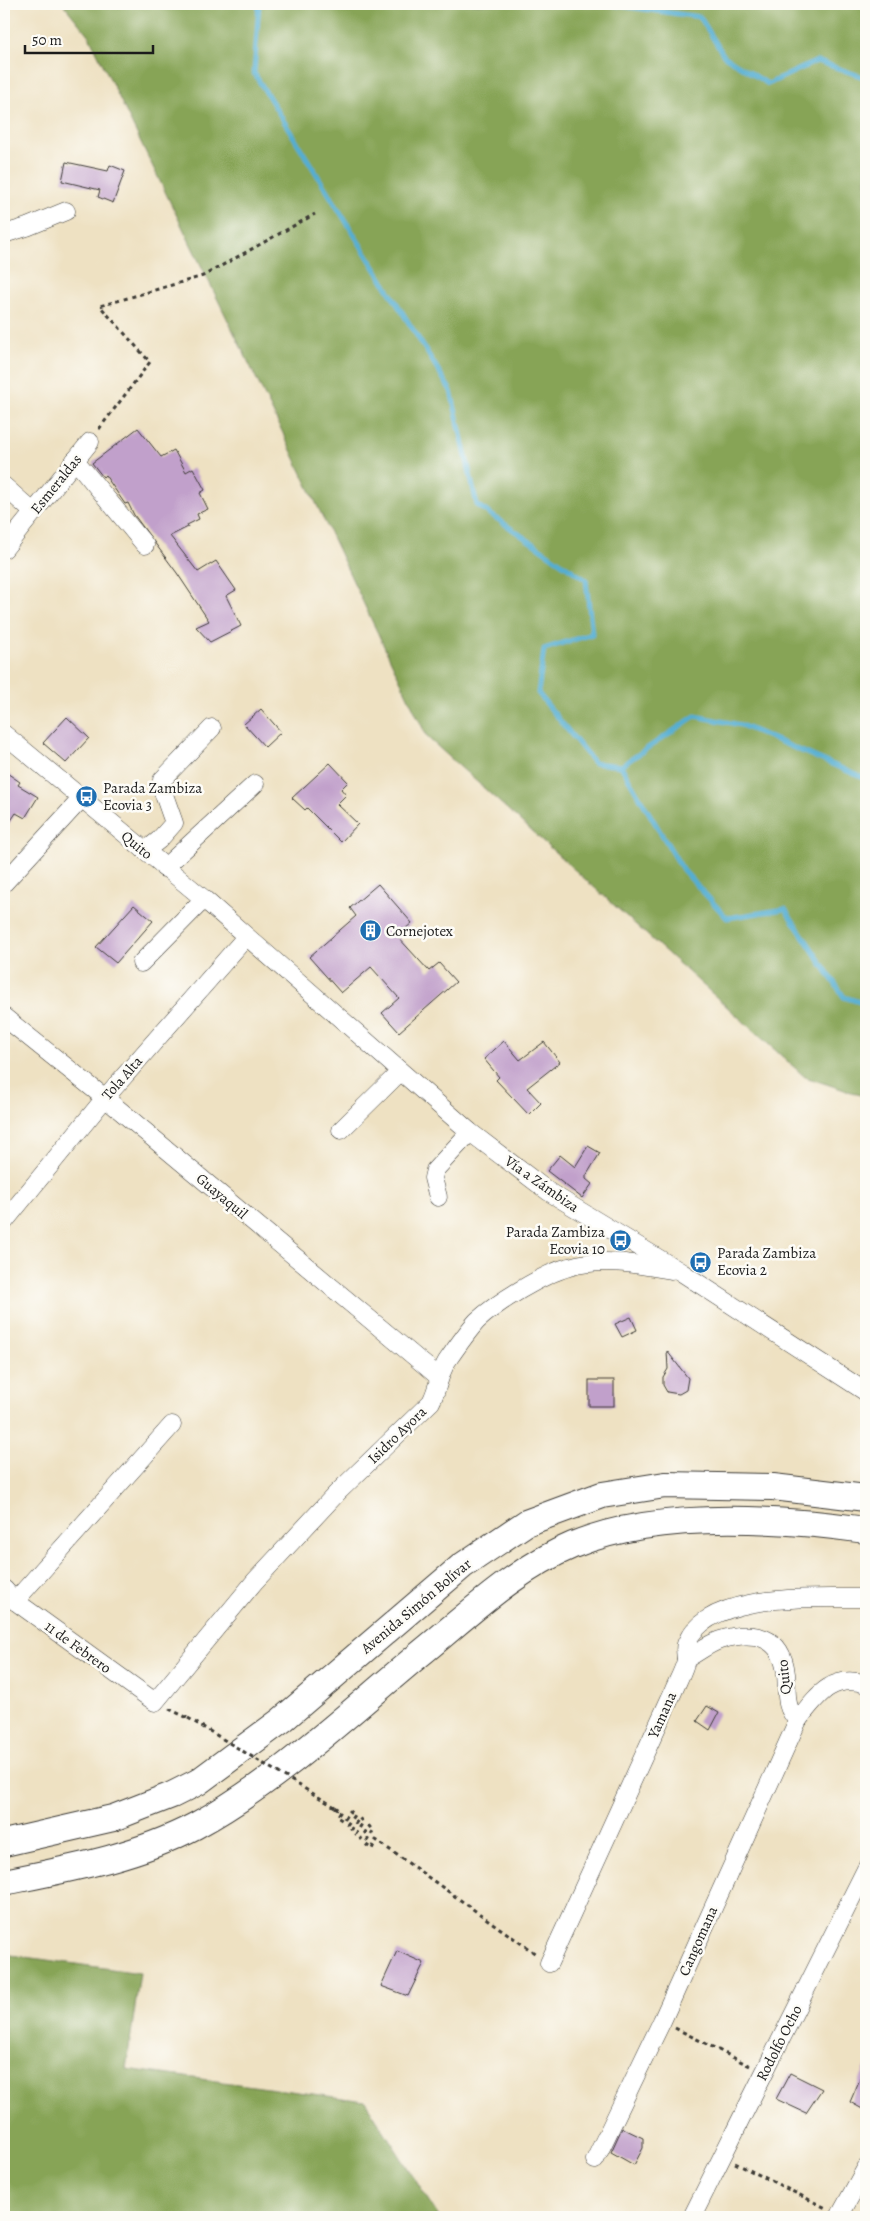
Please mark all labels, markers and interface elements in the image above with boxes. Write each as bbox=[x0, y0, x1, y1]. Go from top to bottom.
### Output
scale bar bbox=[25, 22, 152, 54]
text: 50 m bbox=[32, 30, 62, 50]
street label: Esmeraldas bbox=[26, 450, 86, 518]
place label: Parada Zambiza Ecovia 3 bbox=[103, 778, 202, 815]
bus stop icon: Parada Zambiza Ecovia 3 bbox=[75, 785, 99, 809]
street label: Quito bbox=[117, 826, 157, 864]
building icon: Cornejotex bbox=[358, 919, 382, 943]
place label: Cornejotex bbox=[386, 921, 453, 941]
street label: Tola Alta bbox=[97, 1052, 147, 1104]
street label: Vía a Zámbiza bbox=[500, 1150, 583, 1217]
street label: Guayaquil bbox=[192, 1169, 252, 1224]
place label: Parada Zambiza Ecovia 10 bbox=[506, 1222, 605, 1259]
bus stop icon: Parada Zambiza Ecovia 10 bbox=[609, 1229, 633, 1253]
place label: Parada Zambiza Ecovia 2 bbox=[717, 1243, 816, 1280]
bus stop icon: Parada Zambiza Ecovia 2 bbox=[689, 1250, 713, 1274]
street label: Isidro Ayora bbox=[363, 1402, 431, 1468]
street label: Avenida Simón Bolívar bbox=[356, 1554, 476, 1659]
street label: 11 de Febrero bbox=[41, 1616, 115, 1678]
street label: Quito bbox=[772, 1658, 796, 1696]
street label: Yamana bbox=[643, 1689, 681, 1742]
street label: Cangomana bbox=[674, 1903, 722, 1979]
street label: Rodolfo Ocho bbox=[751, 2002, 807, 2084]

